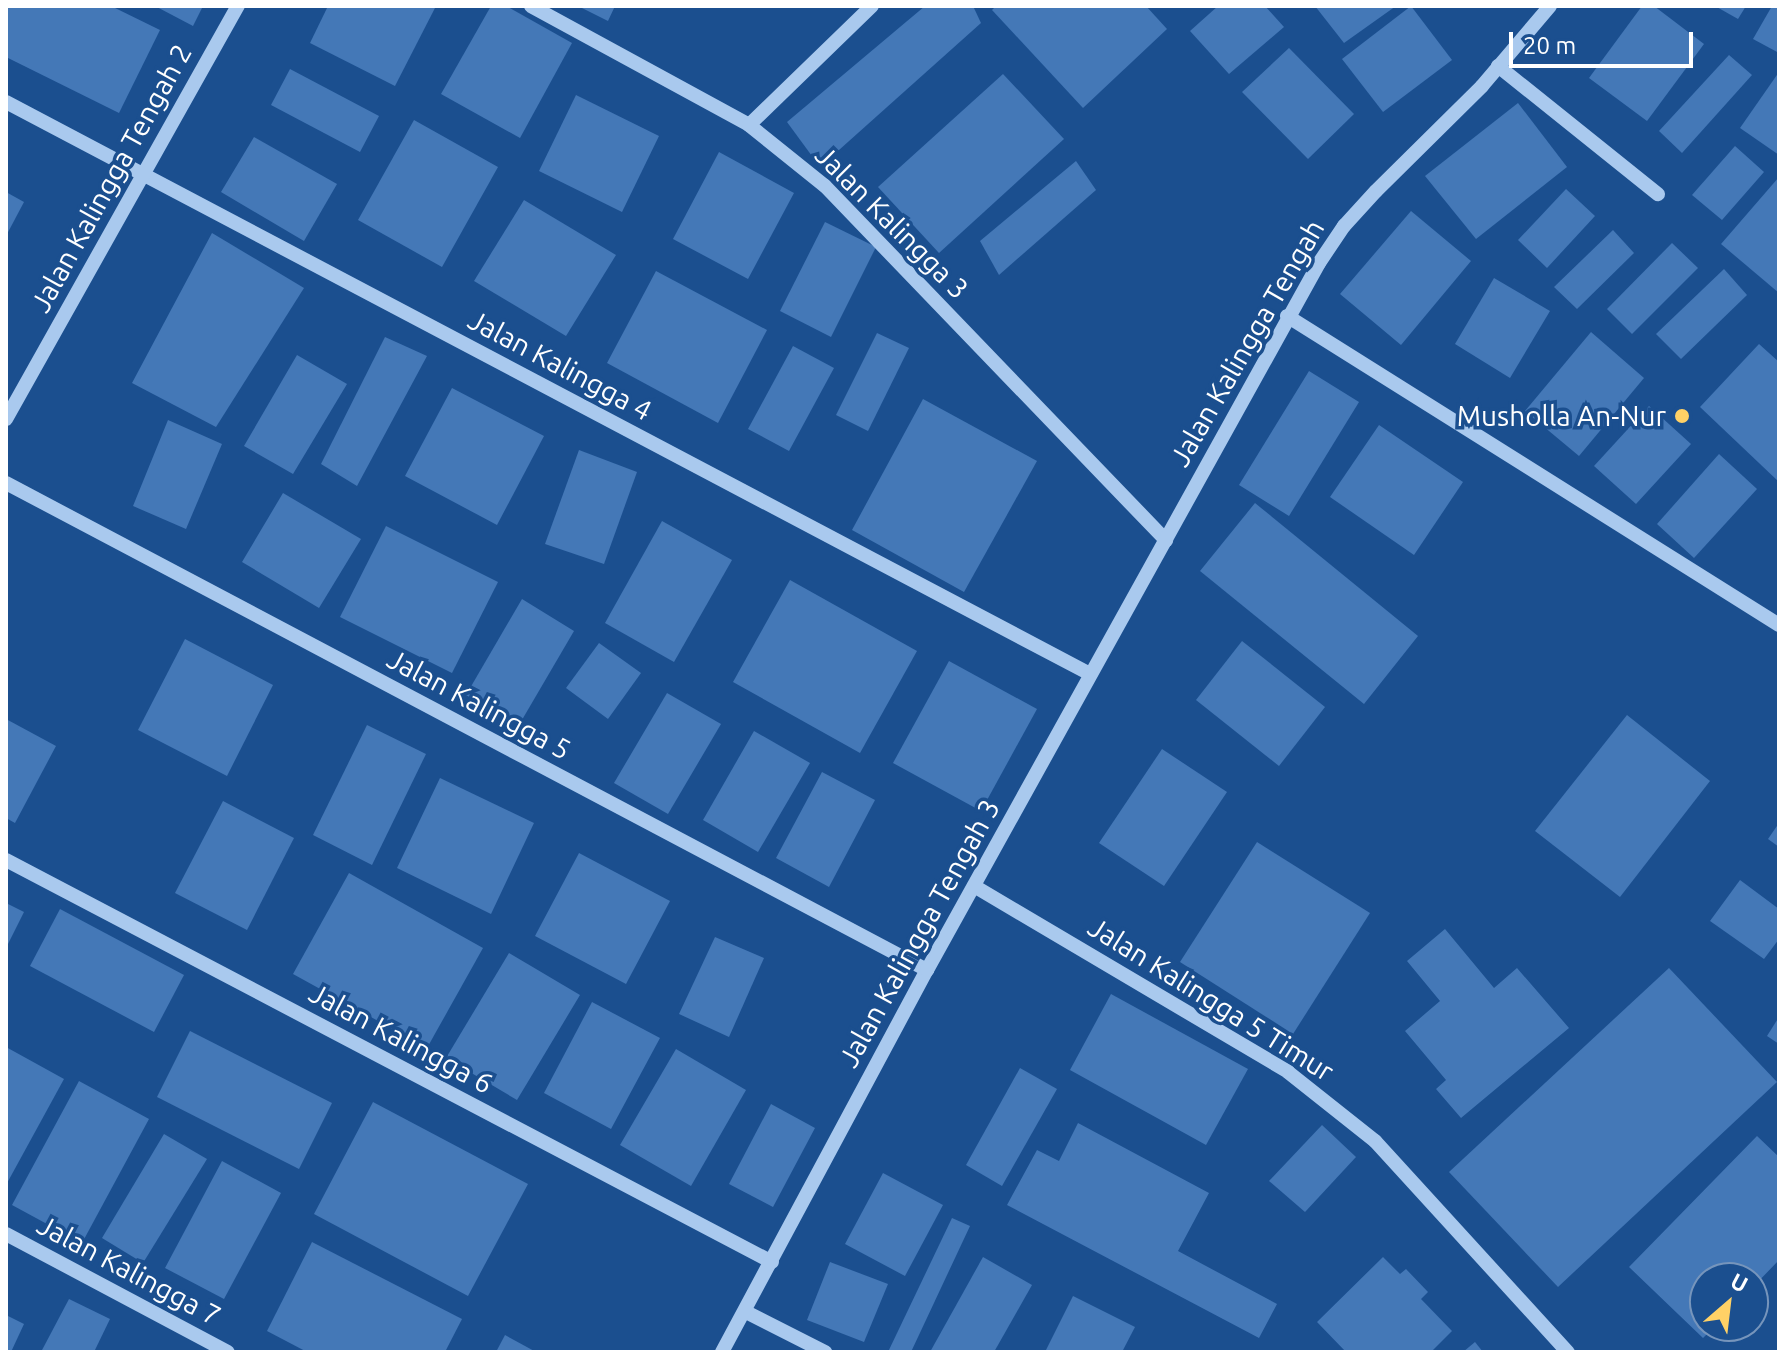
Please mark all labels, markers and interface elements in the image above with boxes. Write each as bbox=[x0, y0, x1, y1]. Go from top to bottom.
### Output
scale bar bbox=[1513, 16, 1697, 66]
text: 20 m bbox=[1523, 32, 1576, 59]
street label: Jalan Kalingga Tengah 2 bbox=[23, 38, 199, 318]
street label: Jalan Kalingga 3 bbox=[808, 138, 976, 306]
street label: Jalan Kalingga Tengah bbox=[1163, 214, 1331, 472]
street label: Jalan Kalingga 4 bbox=[463, 303, 657, 427]
place label: Musholla An-Nur bbox=[1457, 399, 1666, 433]
marker: Musholla An-Nur bbox=[1673, 407, 1691, 425]
street label: Jalan Kalingga 5 bbox=[382, 642, 576, 766]
street label: Jalan Kalingga Tengah 3 bbox=[831, 793, 1007, 1073]
street label: Jalan Kalingga 5 Timur bbox=[1082, 910, 1340, 1088]
street label: Jalan Kalingga 6 bbox=[304, 976, 498, 1100]
street label: Jalan Kalingga 7 bbox=[32, 1208, 226, 1332]
north arrow bbox=[1689, 1262, 1769, 1342]
text: U bbox=[1727, 1267, 1752, 1297]

